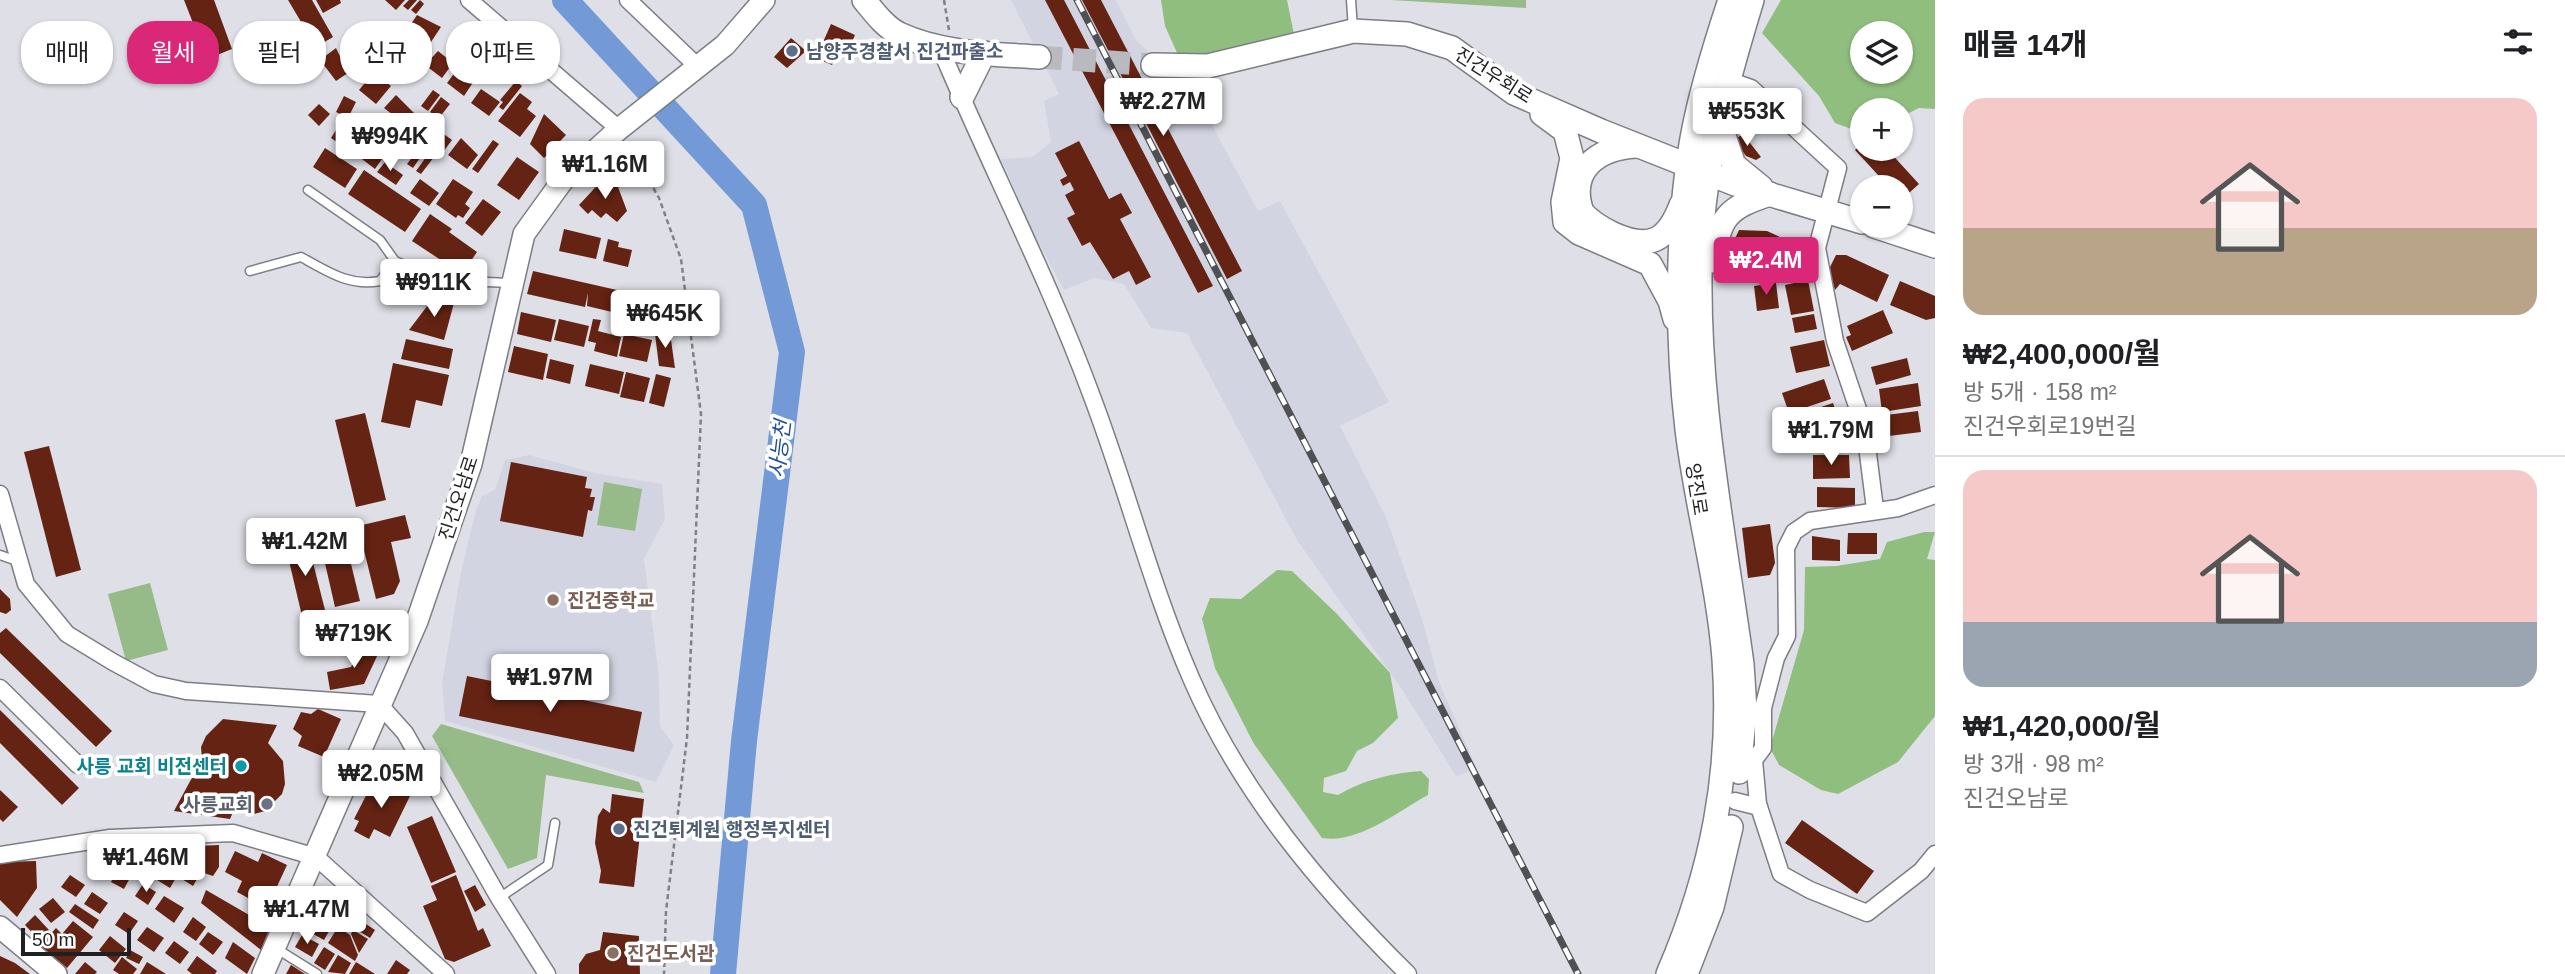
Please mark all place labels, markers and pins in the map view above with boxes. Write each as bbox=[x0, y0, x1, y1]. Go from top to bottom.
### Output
place label: 남양주경찰서 진건파출소 bbox=[806, 41, 1004, 62]
marker: 남양주경찰서 진건파출소 bbox=[784, 43, 800, 59]
pin: ₩2.27M bbox=[1106, 78, 1220, 138]
pin: ₩553K bbox=[1698, 88, 1796, 148]
pin: ₩994K bbox=[341, 114, 439, 173]
pin: ₩1.16M bbox=[548, 142, 662, 201]
pin: ₩2.4M bbox=[1717, 238, 1815, 297]
pin: ₩911K bbox=[385, 260, 483, 319]
pin: ₩645K bbox=[616, 290, 714, 350]
pin: ₩1.79M bbox=[1774, 407, 1888, 467]
pin: ₩1.42M bbox=[248, 518, 362, 578]
place label: 진건중학교 bbox=[567, 590, 654, 611]
marker: 진건중학교 bbox=[545, 592, 561, 608]
pin: ₩719K bbox=[305, 610, 403, 670]
pin: ₩1.97M bbox=[493, 654, 607, 714]
pin: ₩2.05M bbox=[324, 750, 438, 810]
place label: 사릉 교회 비전센터 bbox=[77, 756, 227, 777]
marker: 사릉 교회 비전센터 bbox=[233, 758, 249, 774]
place label: 사릉교회 bbox=[183, 794, 253, 815]
marker: 사릉교회 bbox=[259, 796, 275, 812]
place label: 진건퇴계원 행정복지센터 bbox=[633, 819, 831, 840]
marker: 진건퇴계원 행정복지센터 bbox=[611, 821, 627, 837]
pin: ₩1.46M bbox=[89, 834, 203, 894]
pin: ₩1.47M bbox=[250, 886, 364, 946]
place label: 진건도서관 bbox=[627, 943, 715, 964]
marker: 진건도서관 bbox=[605, 945, 621, 961]

